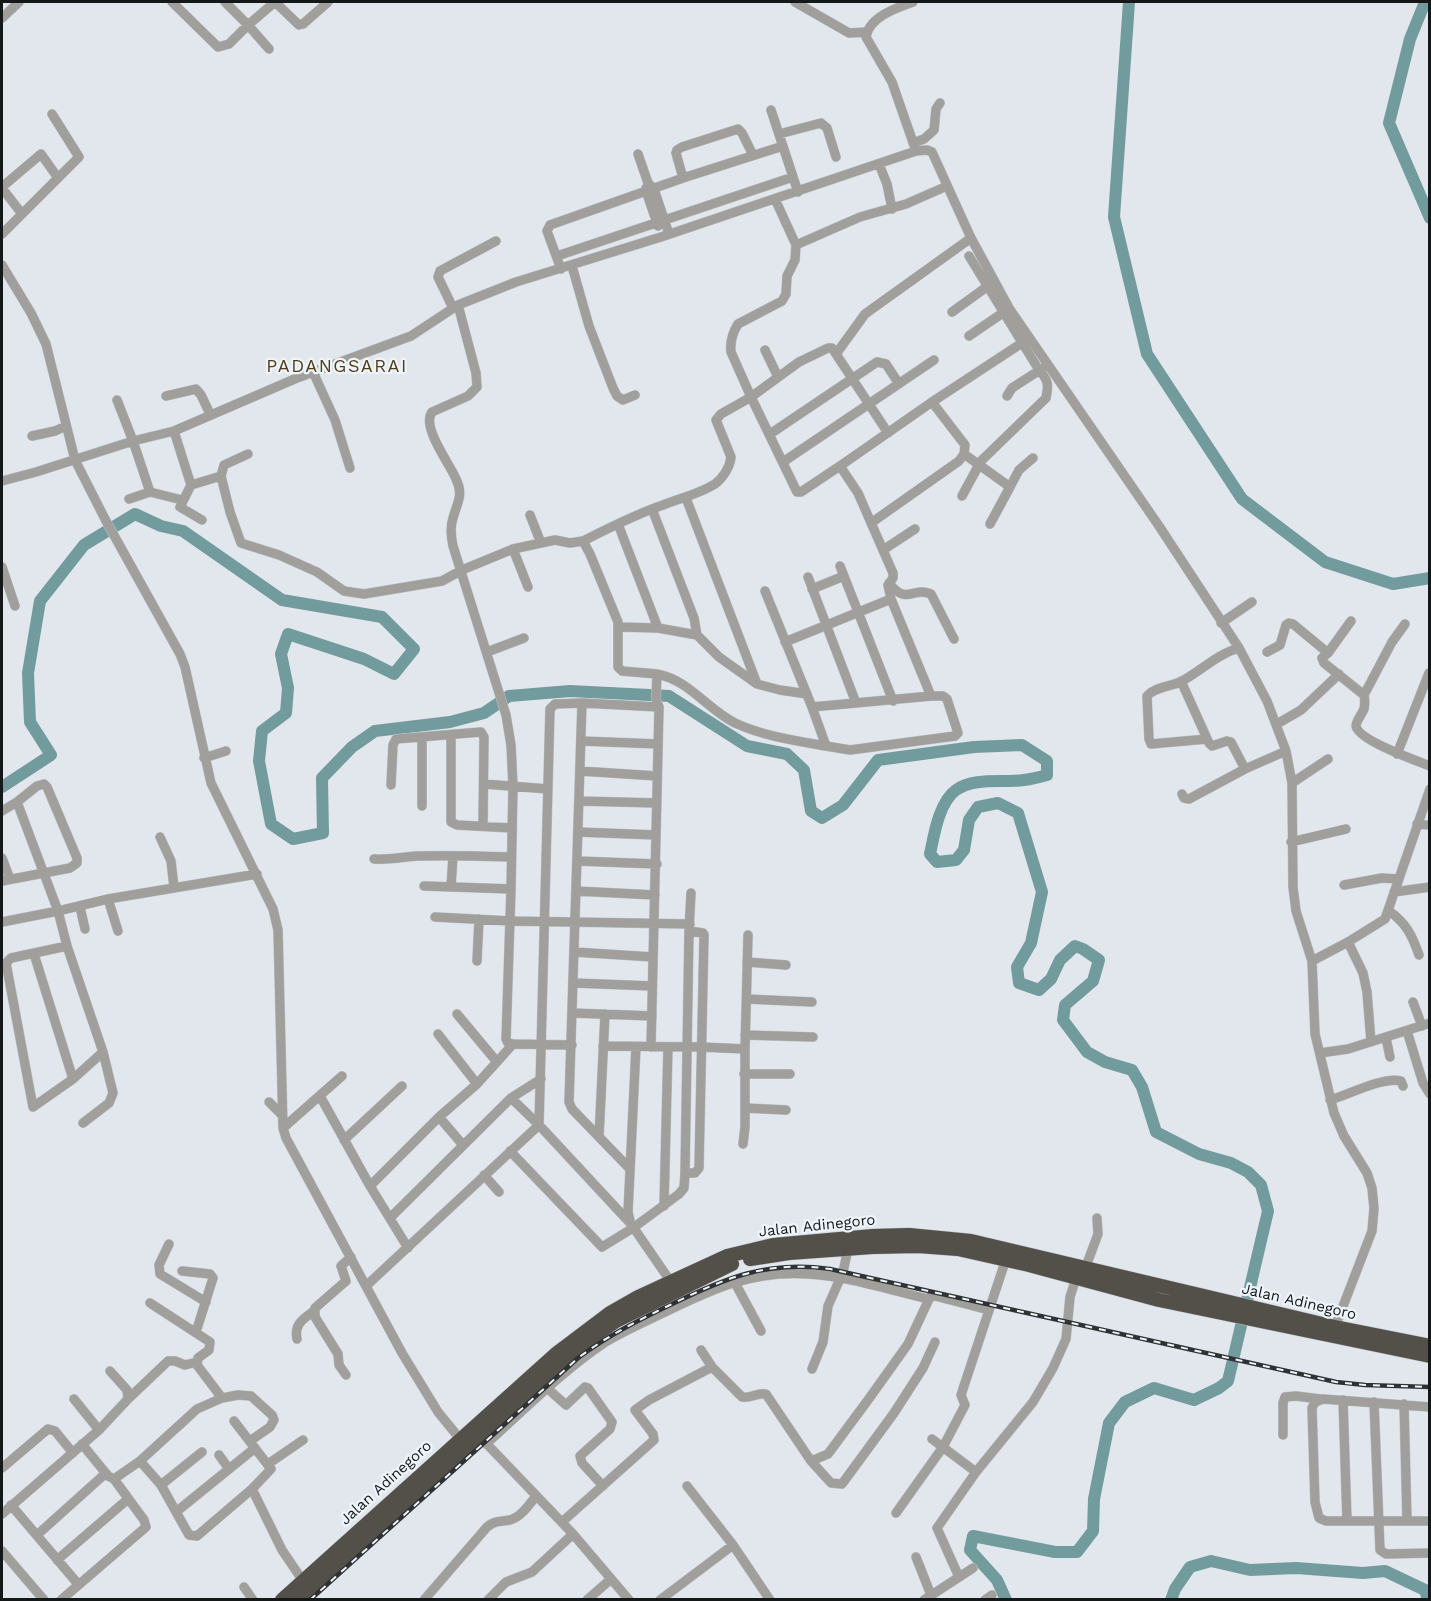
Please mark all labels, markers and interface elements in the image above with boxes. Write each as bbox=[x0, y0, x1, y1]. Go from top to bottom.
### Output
district label: PADANGSARAI bbox=[266, 356, 408, 378]
street label: Jalan Adinegoro bbox=[758, 1211, 876, 1241]
street label: Jalan Adinegoro bbox=[1240, 1280, 1358, 1324]
street label: Jalan Adinegoro bbox=[336, 1437, 436, 1529]

